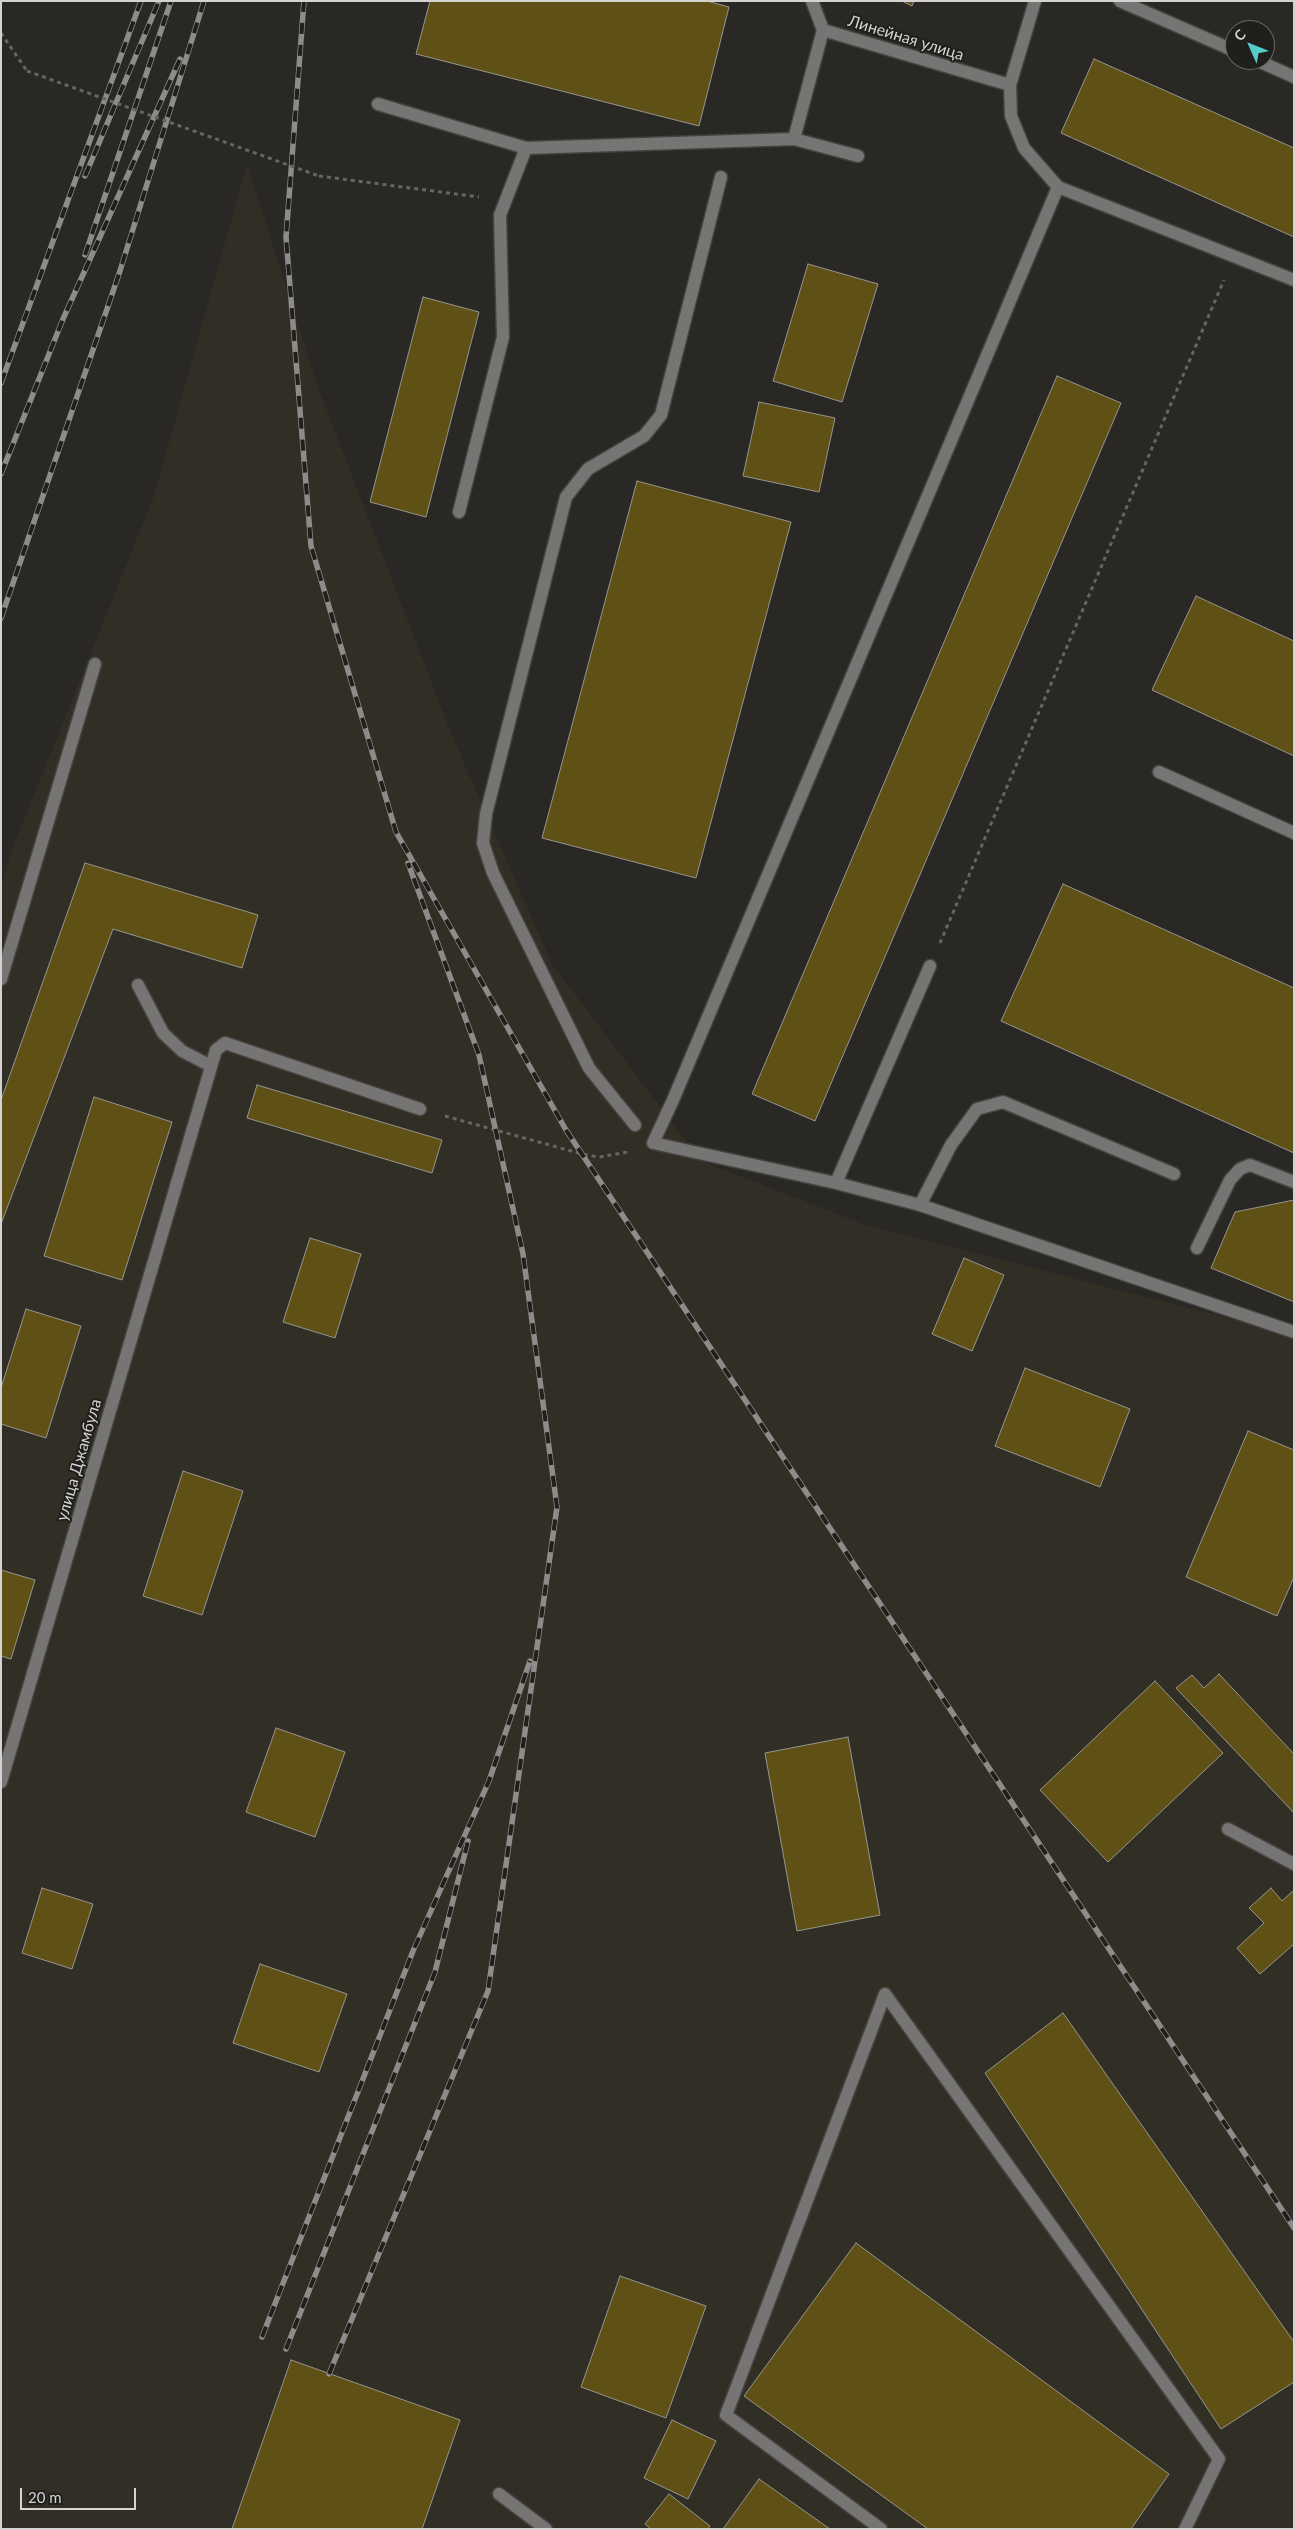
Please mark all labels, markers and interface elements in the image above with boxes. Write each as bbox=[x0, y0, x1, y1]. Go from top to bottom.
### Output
street label: Линейная улица bbox=[846, 11, 966, 65]
north arrow bbox=[1225, 20, 1275, 70]
text: С bbox=[1230, 26, 1249, 44]
street label: улица Джамбула bbox=[52, 1397, 106, 1523]
scale bar bbox=[22, 2478, 139, 2510]
text: 20 m bbox=[28, 2488, 62, 2506]

